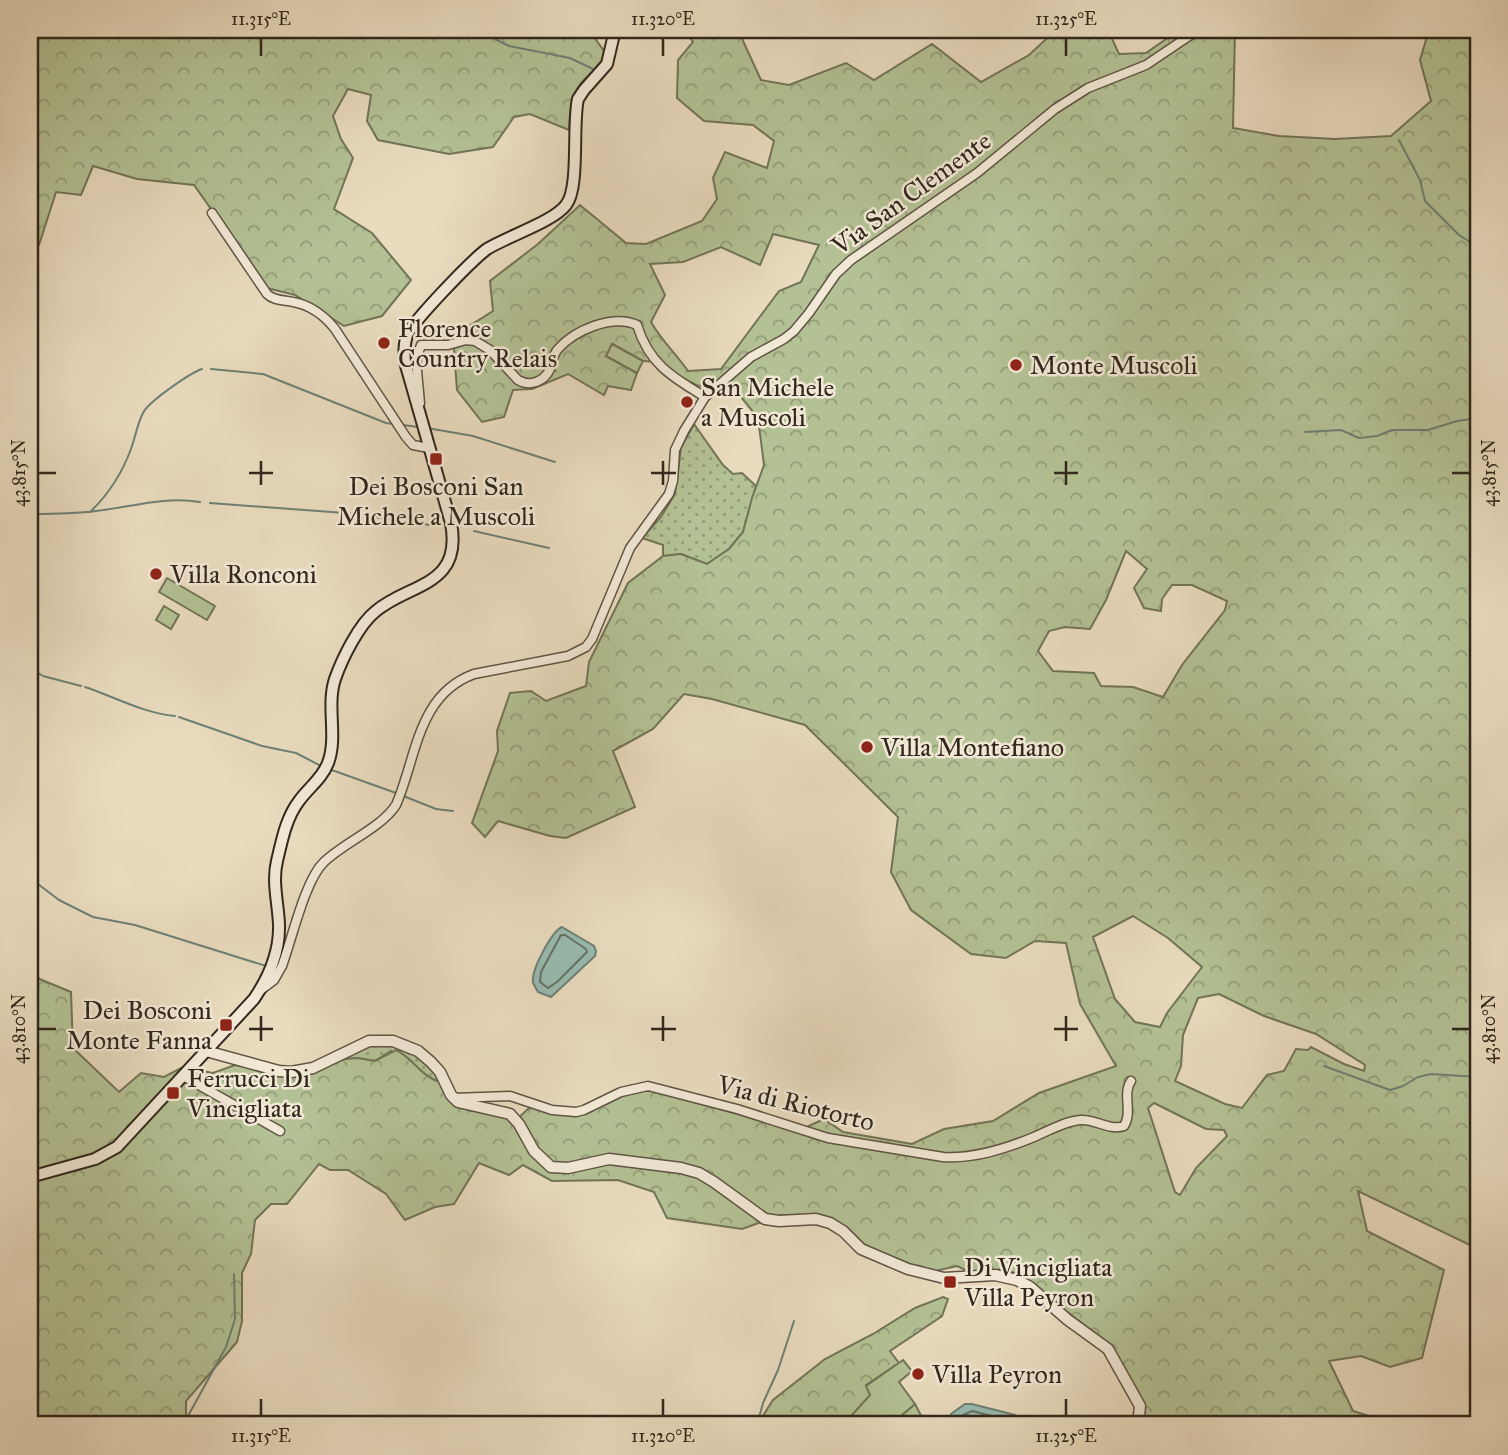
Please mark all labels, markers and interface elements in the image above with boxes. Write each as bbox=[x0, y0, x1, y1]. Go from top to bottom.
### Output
text: 11.315°E bbox=[231, 8, 291, 30]
text: 11.320°E bbox=[631, 8, 695, 30]
text: 11.325°E bbox=[1035, 8, 1097, 30]
street label: Via San Clemente bbox=[824, 124, 997, 262]
place label: Florence Country Relais bbox=[398, 312, 557, 374]
marker: Florence Country Relais bbox=[376, 335, 392, 351]
place label: Monte Muscoli bbox=[1030, 349, 1198, 381]
marker: Monte Muscoli bbox=[1008, 357, 1024, 373]
place label: San Michele a Muscoli bbox=[701, 371, 835, 433]
marker: San Michele a Muscoli bbox=[679, 394, 695, 410]
text: 43.815°N bbox=[8, 439, 30, 507]
text: 43.815°N bbox=[1478, 439, 1500, 507]
marker: Dei Bosconi San Michele a Muscoli bbox=[428, 451, 444, 467]
place label: Dei Bosconi San Michele a Muscoli bbox=[337, 470, 535, 532]
place label: Villa Ronconi bbox=[169, 558, 317, 590]
marker: Villa Ronconi bbox=[148, 566, 164, 582]
place label: Villa Montefiano bbox=[880, 731, 1064, 763]
marker: Villa Montefiano bbox=[859, 739, 875, 755]
text: 43.810°N bbox=[8, 994, 30, 1064]
place label: Dei Bosconi Monte Fanna bbox=[66, 994, 212, 1056]
text: 43.810°N bbox=[1478, 994, 1500, 1064]
marker: Dei Bosconi Monte Fanna bbox=[218, 1017, 234, 1033]
place label: Ferrucci Di Vincigliata bbox=[186, 1062, 310, 1124]
street label: Via di Riotorto bbox=[713, 1068, 878, 1138]
marker: Ferrucci Di Vincigliata bbox=[165, 1085, 181, 1101]
place label: Di Vincigliata Villa Peyron bbox=[963, 1251, 1112, 1313]
marker: Di Vincigliata Villa Peyron bbox=[942, 1274, 958, 1290]
place label: Villa Peyron bbox=[931, 1358, 1062, 1390]
marker: Villa Peyron bbox=[910, 1366, 926, 1382]
text: 11.315°E bbox=[231, 1425, 291, 1447]
text: 11.320°E bbox=[631, 1425, 695, 1447]
text: 11.325°E bbox=[1035, 1425, 1097, 1447]

